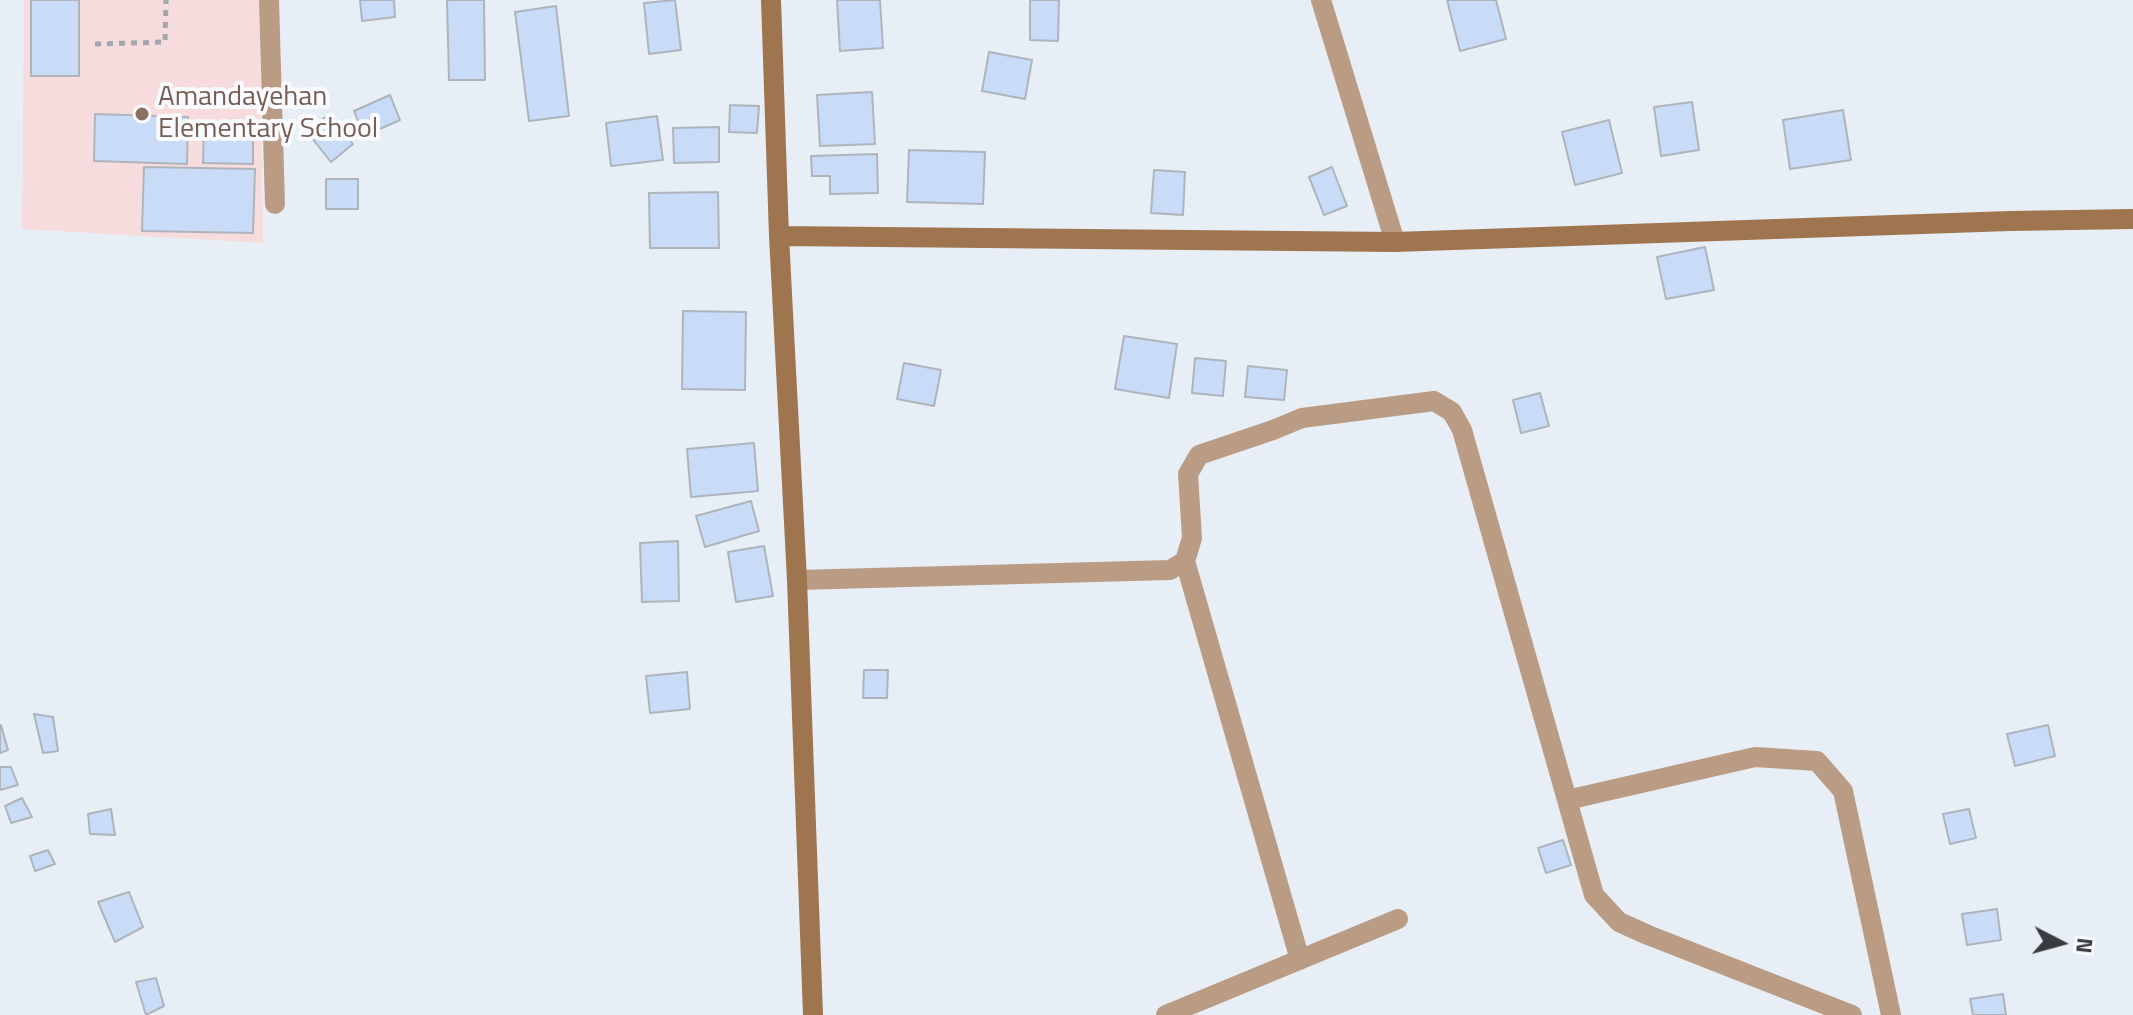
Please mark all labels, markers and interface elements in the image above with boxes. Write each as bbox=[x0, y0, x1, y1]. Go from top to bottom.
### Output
place label: Amandayehan Elementary School bbox=[158, 81, 378, 147]
marker: Amandayehan Elementary School bbox=[133, 105, 151, 123]
north arrow bbox=[2021, 903, 2101, 983]
text: N bbox=[2067, 936, 2103, 955]

